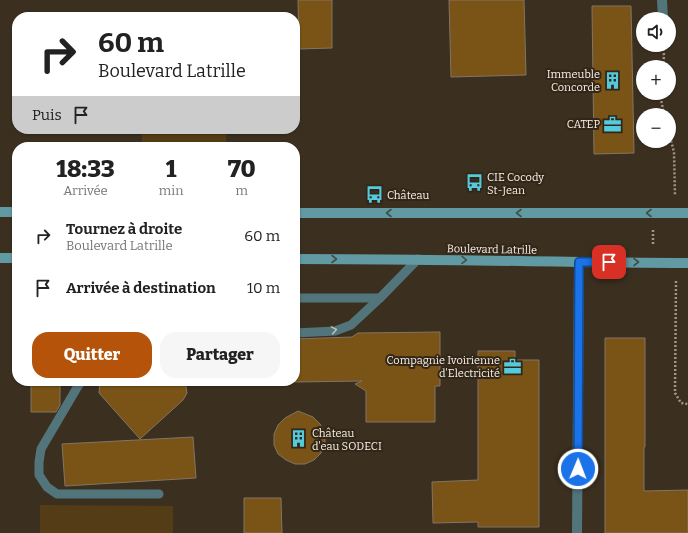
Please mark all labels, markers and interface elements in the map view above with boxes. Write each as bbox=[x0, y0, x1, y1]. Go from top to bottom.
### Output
map controls bbox=[636, 12, 676, 148]
button: sound bbox=[636, 12, 676, 52]
text: 60 m bbox=[98, 26, 164, 59]
icon: right bbox=[32, 28, 84, 80]
text: Boulevard Latrille bbox=[98, 60, 246, 82]
button: + bbox=[636, 60, 676, 100]
place label: Immeuble Concorde bbox=[547, 68, 600, 94]
building icon: Immeuble Concorde bbox=[603, 70, 623, 90]
icon: arrive bbox=[70, 104, 92, 126]
text: Puis bbox=[32, 106, 62, 124]
button: − bbox=[636, 108, 676, 148]
office icon: CATEP bbox=[603, 114, 623, 134]
place label: CATEP bbox=[567, 118, 600, 131]
text: 18:33 bbox=[56, 155, 115, 183]
text: 1 bbox=[166, 155, 176, 183]
text: 70 bbox=[228, 155, 256, 183]
place label: CIE Cocody St-Jean bbox=[487, 171, 544, 197]
bus stop icon: CIE Cocody St-Jean bbox=[464, 173, 484, 193]
text: Arrivée bbox=[63, 183, 108, 198]
text: min bbox=[159, 183, 183, 198]
text: m bbox=[235, 183, 248, 198]
bus stop icon: Château bbox=[364, 185, 384, 205]
place label: Château bbox=[387, 189, 430, 202]
one-way arrow bbox=[386, 209, 392, 217]
one-way arrow bbox=[516, 209, 522, 217]
one-way arrow bbox=[646, 209, 652, 217]
text: Tournez à droite bbox=[66, 220, 182, 238]
icon: right bbox=[32, 225, 54, 247]
text: 60 m bbox=[244, 227, 280, 245]
text: Boulevard Latrille bbox=[66, 238, 173, 253]
street label: Boulevard Latrille bbox=[447, 242, 537, 257]
pin bbox=[592, 245, 626, 279]
icon: arrive bbox=[598, 251, 620, 273]
one-way arrow bbox=[331, 255, 337, 263]
one-way arrow bbox=[461, 256, 467, 264]
one-way arrow bbox=[633, 258, 639, 266]
icon: arrive bbox=[32, 277, 54, 299]
text: Arrivée à destination bbox=[66, 279, 216, 297]
text: 10 m bbox=[247, 279, 280, 297]
one-way arrow bbox=[331, 327, 337, 335]
button: Quitter bbox=[32, 332, 152, 378]
button: Partager bbox=[160, 332, 280, 378]
place label: Compagnie Ivoirienne d'Electricité bbox=[387, 354, 500, 380]
office icon: Compagnie Ivoirienne d'Electricité bbox=[503, 356, 523, 376]
place label: Château d'eau SODECI bbox=[312, 427, 382, 453]
building icon: Château d'eau SODECI bbox=[289, 429, 309, 449]
position arrow bbox=[557, 448, 599, 490]

